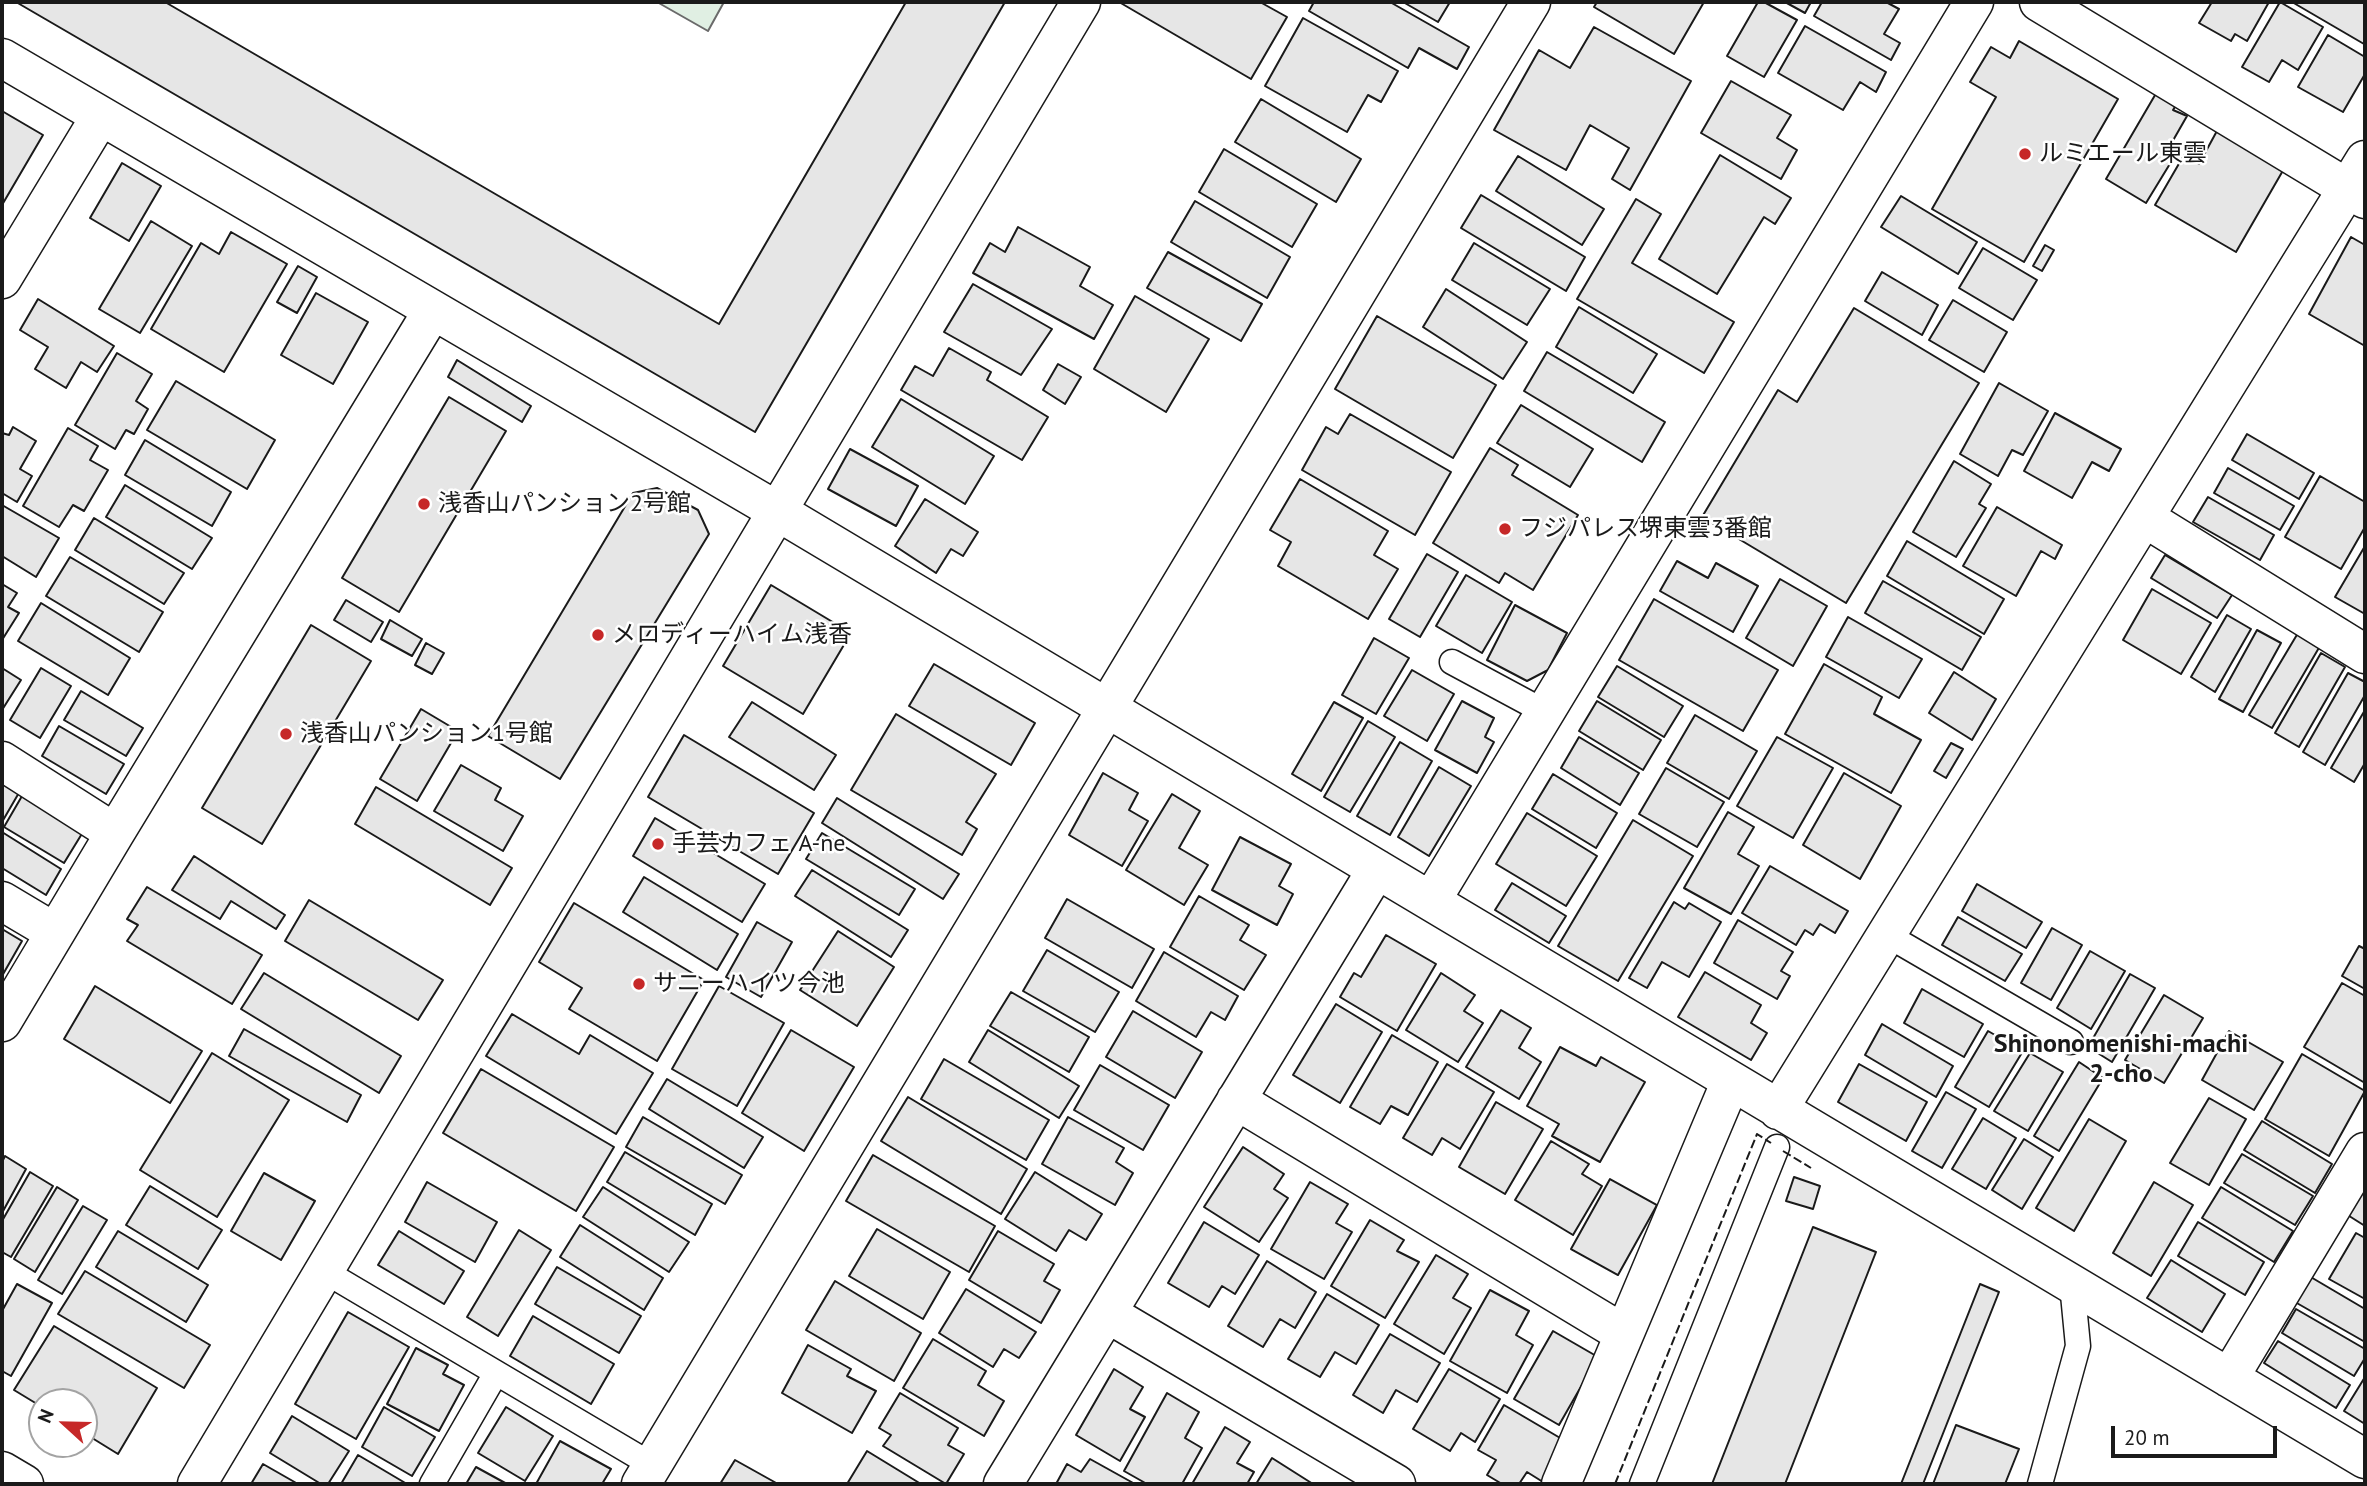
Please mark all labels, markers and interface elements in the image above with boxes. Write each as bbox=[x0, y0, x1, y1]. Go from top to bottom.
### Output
place label: ルミエール東雲 bbox=[2039, 140, 2207, 168]
marker: ルミエール東雲 bbox=[2017, 146, 2033, 162]
place label: 浅香山パンション2号館 bbox=[438, 490, 691, 518]
marker: 浅香山パンション2号館 bbox=[416, 496, 432, 512]
place label: フジパレス堺東雲3番館 bbox=[1519, 515, 1772, 543]
marker: フジパレス堺東雲3番館 bbox=[1497, 521, 1513, 537]
place label: メロディーハイム浅香 bbox=[612, 621, 852, 649]
marker: メロディーハイム浅香 bbox=[590, 627, 606, 643]
place label: 浅香山パンション1号館 bbox=[300, 720, 553, 748]
marker: 浅香山パンション1号館 bbox=[278, 726, 294, 742]
place label: 手芸カフェ A-ne bbox=[672, 830, 845, 858]
marker: 手芸カフェ A-ne bbox=[650, 836, 666, 852]
place label: サニーハイツ今池 bbox=[653, 970, 845, 998]
marker: サニーハイツ今池 bbox=[631, 976, 647, 992]
district label: Shinonomenishi-machi 2-cho bbox=[1994, 1029, 2248, 1090]
north arrow bbox=[28, 1388, 98, 1458]
text: N bbox=[32, 1406, 59, 1426]
scale bar bbox=[2115, 1412, 2281, 1456]
text: 20 m bbox=[2124, 1424, 2170, 1451]

